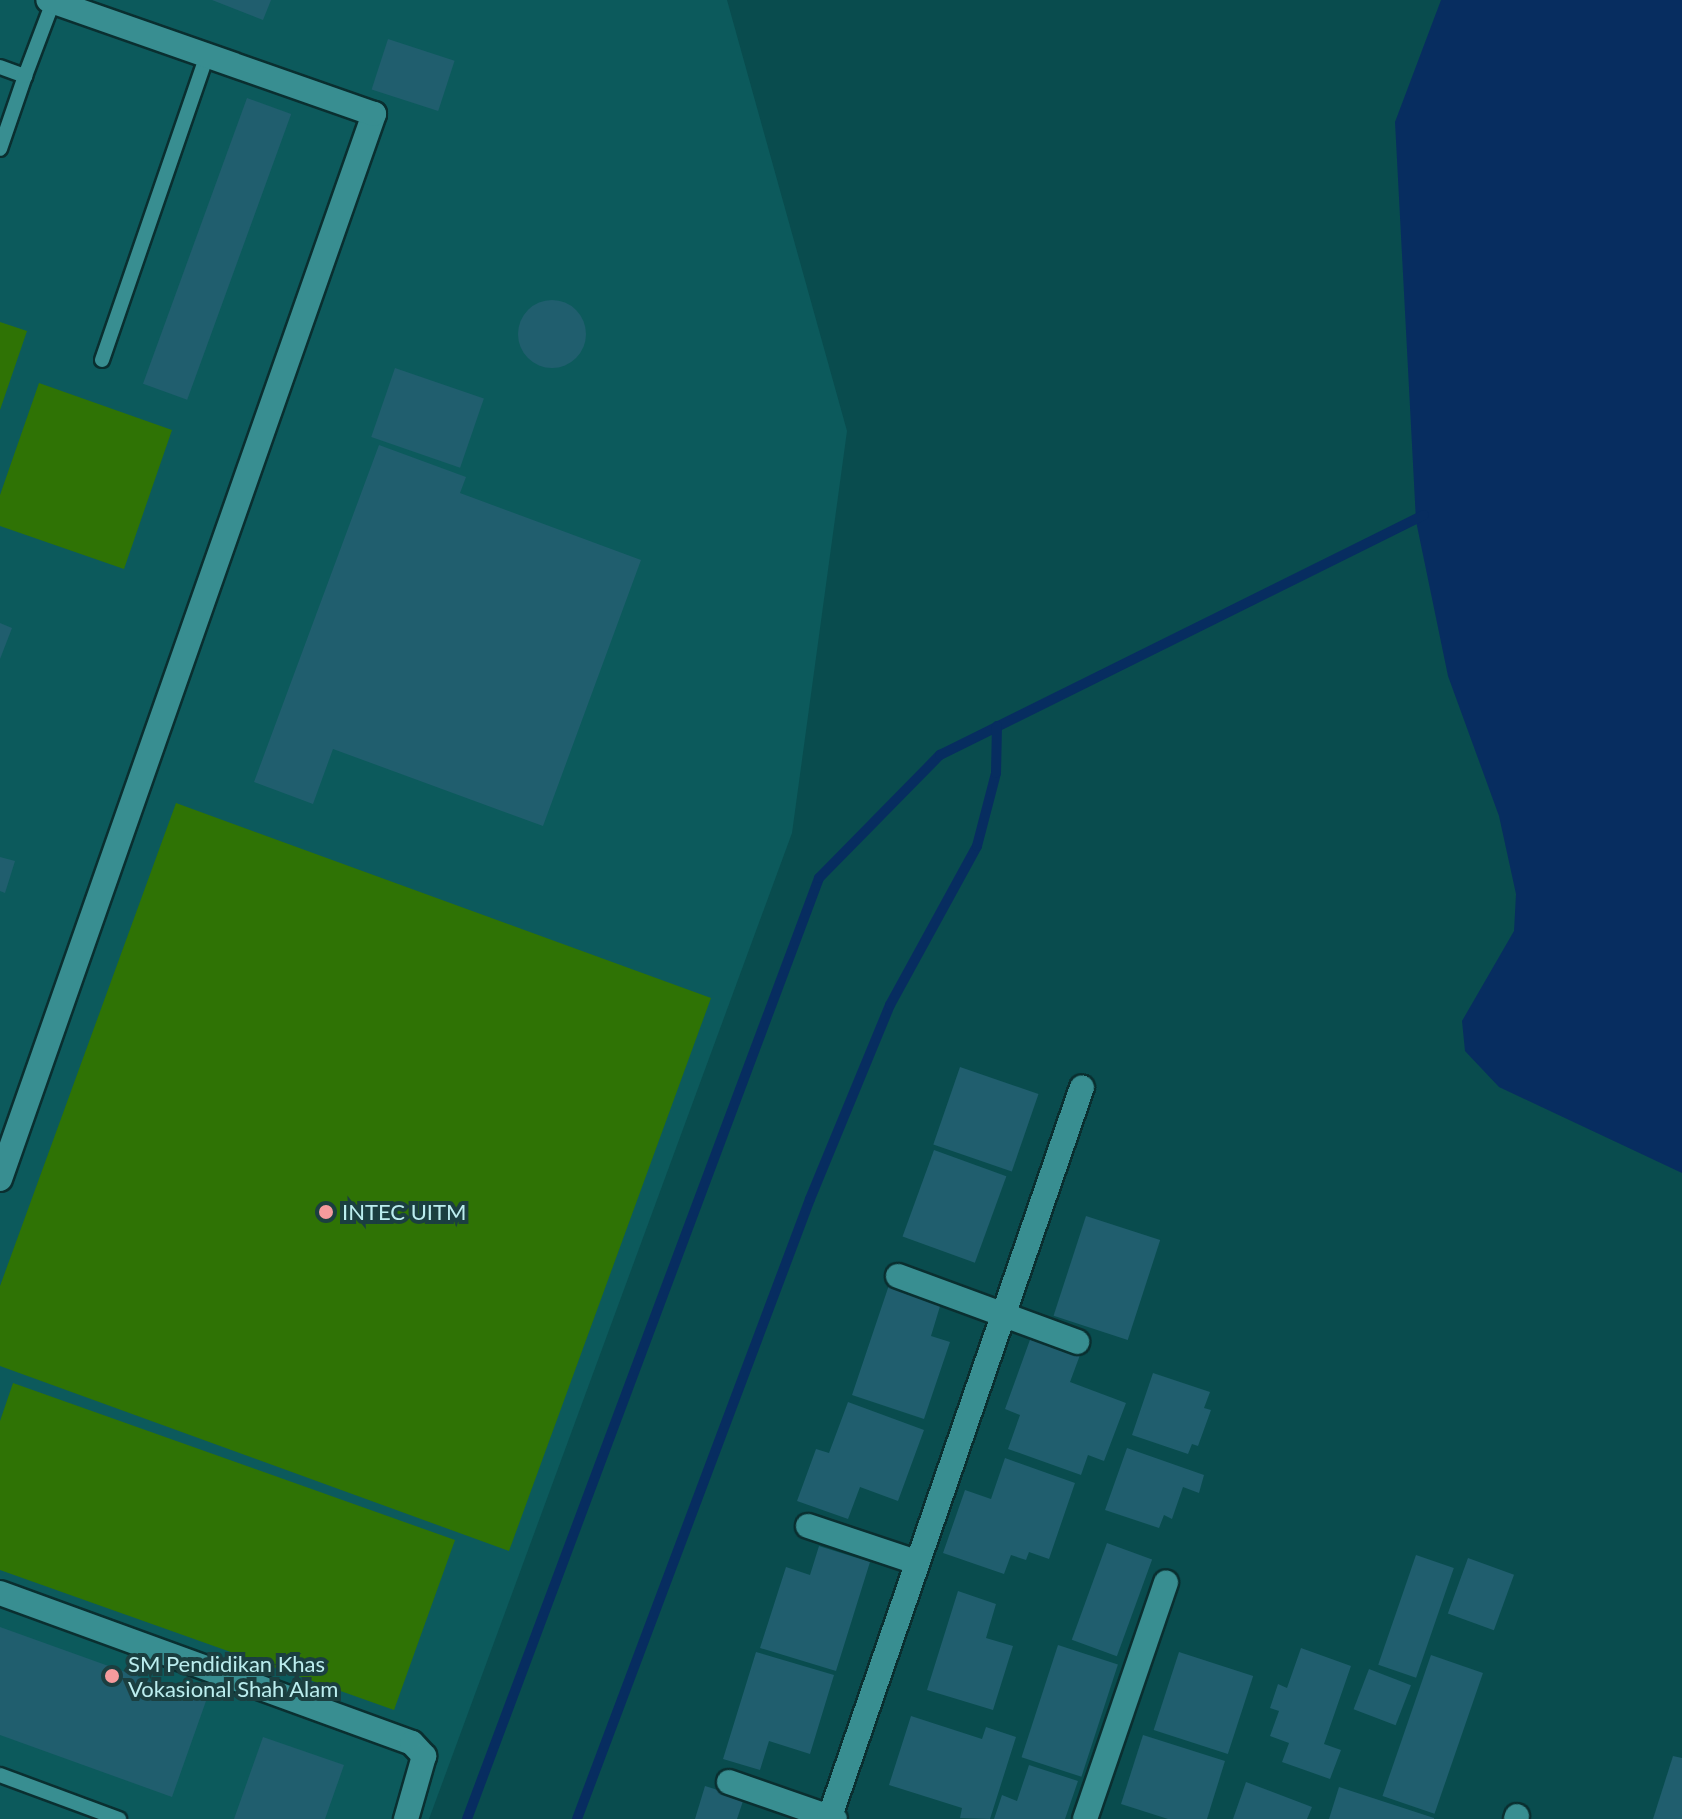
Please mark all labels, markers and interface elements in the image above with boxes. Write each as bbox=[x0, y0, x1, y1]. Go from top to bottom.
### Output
place label: INTEC UITM bbox=[342, 1199, 466, 1225]
marker: INTEC UITM bbox=[317, 1203, 335, 1221]
place label: SM Pendidikan Khas Vokasional Shah Alam bbox=[128, 1650, 339, 1702]
marker: SM Pendidikan Khas Vokasional Shah Alam bbox=[103, 1667, 121, 1685]

